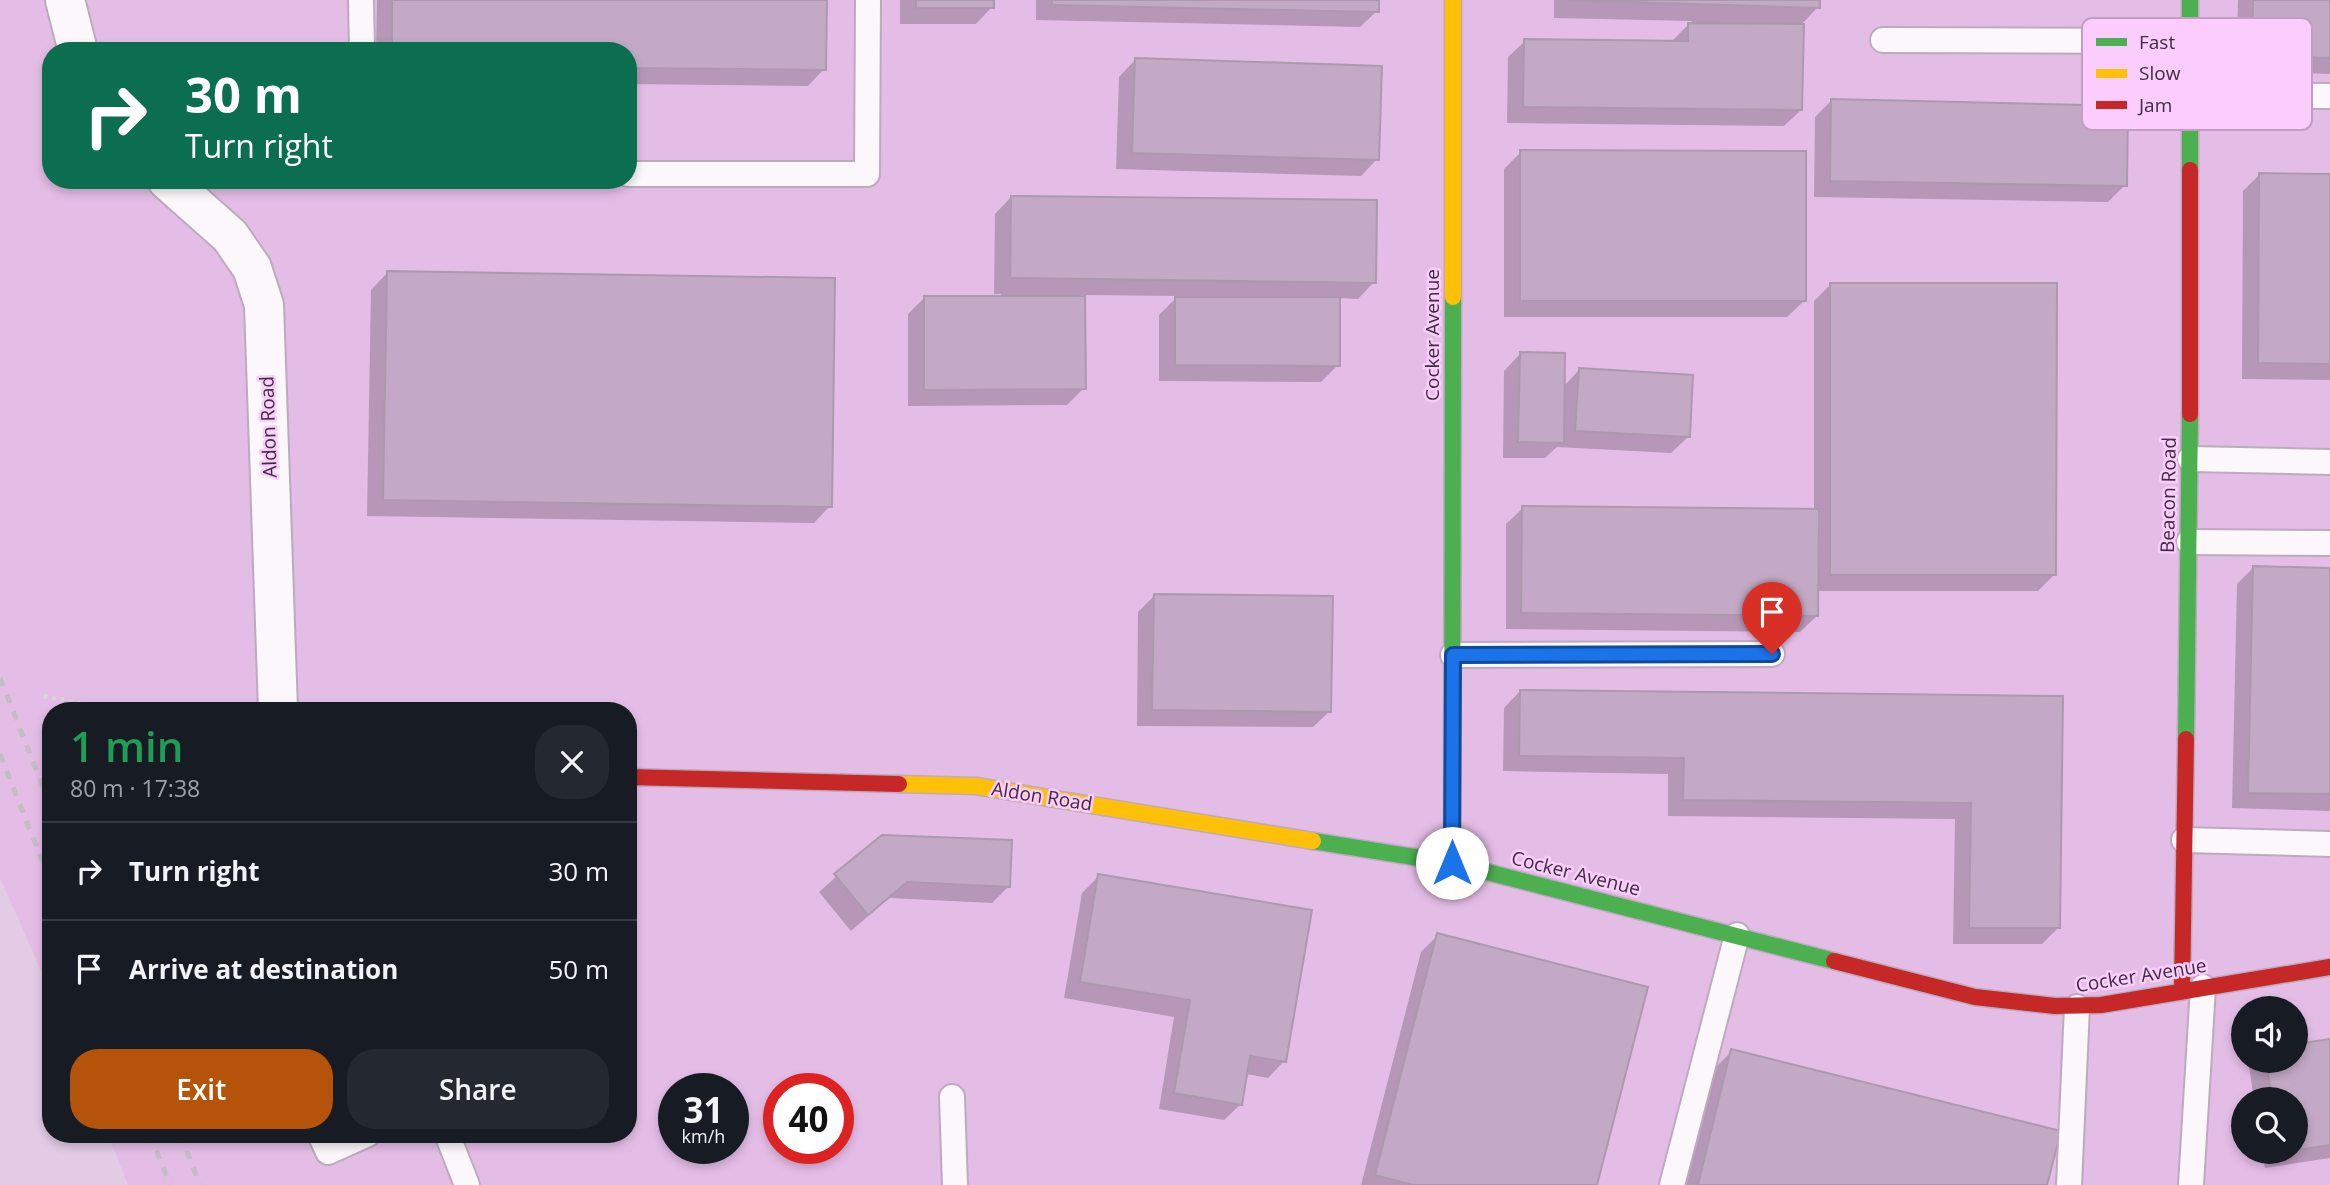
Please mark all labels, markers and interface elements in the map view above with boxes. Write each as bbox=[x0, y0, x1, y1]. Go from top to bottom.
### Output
legend bbox=[2082, 18, 2312, 130]
text: Fast bbox=[2139, 29, 2175, 55]
text: Slow bbox=[2139, 60, 2181, 86]
text: 30 m bbox=[185, 61, 302, 127]
icon: right bbox=[70, 70, 161, 161]
text: Jam bbox=[2137, 92, 2172, 118]
text: Turn right bbox=[185, 124, 333, 167]
street label: Cocker Avenue bbox=[1419, 269, 1445, 401]
street label: Aldon Road bbox=[253, 376, 283, 478]
street label: Beacon Road bbox=[2154, 437, 2182, 553]
pin bbox=[1742, 582, 1802, 654]
icon: arrive bbox=[1753, 593, 1791, 631]
text: 1 min bbox=[70, 717, 183, 774]
button: close bbox=[535, 725, 609, 799]
text: 80 m · 17:38 bbox=[70, 772, 200, 804]
street label: Aldon Road bbox=[990, 775, 1094, 817]
position arrow bbox=[1415, 826, 1489, 900]
street label: Cocker Avenue bbox=[1509, 844, 1643, 902]
icon: right bbox=[70, 852, 108, 890]
text: Turn right bbox=[129, 853, 260, 889]
text: 30 m bbox=[548, 853, 609, 889]
icon: arrive bbox=[70, 950, 108, 988]
text: Arrive at destination bbox=[129, 951, 398, 987]
text: 50 m bbox=[548, 951, 609, 987]
street label: Cocker Avenue bbox=[2074, 952, 2208, 998]
map controls bbox=[2231, 996, 2308, 1164]
button: sound bbox=[2231, 996, 2308, 1073]
button: Exit bbox=[70, 1049, 333, 1129]
button: Share bbox=[347, 1049, 609, 1129]
speed limit sign: 40 bbox=[763, 1073, 854, 1164]
text: 31 bbox=[683, 1086, 724, 1133]
button: search bbox=[2231, 1087, 2308, 1164]
text: km/h bbox=[682, 1124, 725, 1148]

